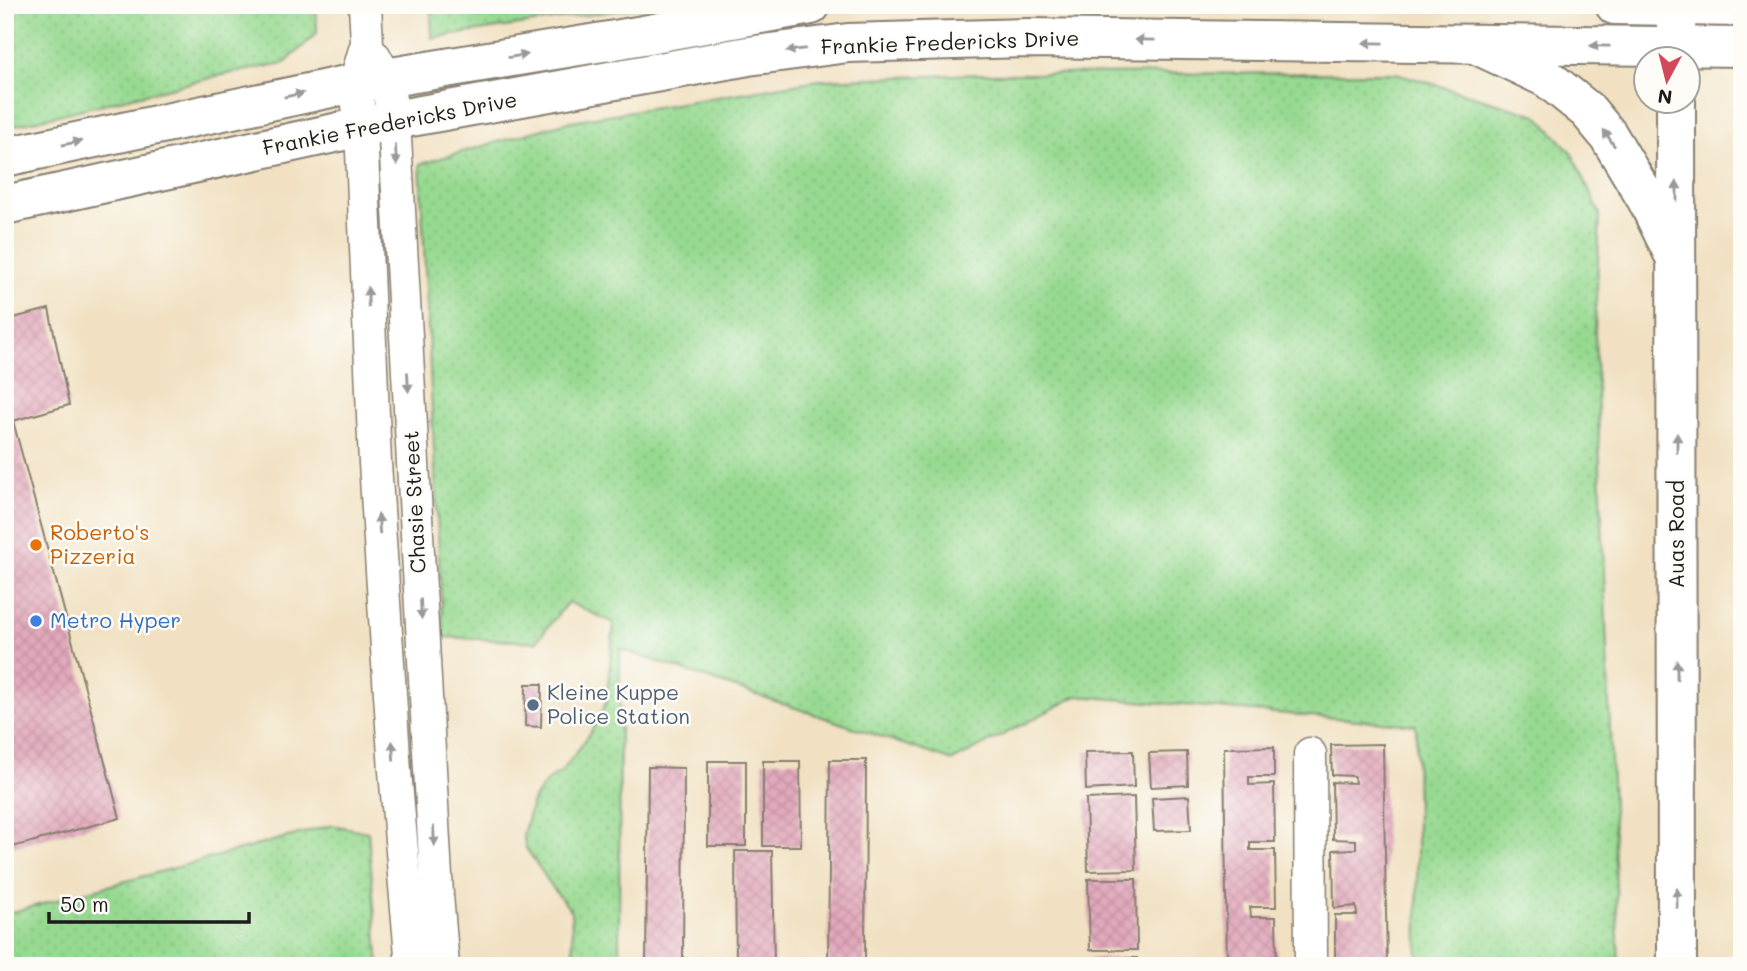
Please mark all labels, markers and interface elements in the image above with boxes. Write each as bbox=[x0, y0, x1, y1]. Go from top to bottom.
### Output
street label: Frankie Fredericks Drive bbox=[820, 23, 1080, 60]
one-way arrow bbox=[1134, 34, 1156, 45]
one-way arrow bbox=[1361, 37, 1383, 49]
one-way arrow bbox=[1589, 40, 1611, 52]
one-way arrow bbox=[784, 45, 806, 56]
north arrow bbox=[1632, 46, 1702, 116]
one-way arrow bbox=[508, 50, 530, 61]
text: N bbox=[1656, 84, 1674, 111]
street label: Frankie Fredericks Drive bbox=[260, 85, 519, 160]
one-way arrow bbox=[283, 90, 305, 101]
one-way arrow bbox=[1602, 129, 1616, 147]
one-way arrow bbox=[61, 137, 83, 148]
one-way arrow bbox=[390, 144, 401, 166]
one-way arrow bbox=[1671, 179, 1683, 201]
one-way arrow bbox=[362, 286, 373, 308]
one-way arrow bbox=[403, 371, 414, 393]
street label: Chasie Street bbox=[396, 430, 431, 574]
one-way arrow bbox=[1671, 431, 1683, 453]
street label: Auas Road bbox=[1662, 480, 1689, 588]
one-way arrow bbox=[373, 513, 384, 535]
place label: Roberto's Pizzeria bbox=[50, 518, 149, 569]
marker: Roberto's Pizzeria bbox=[28, 537, 44, 553]
one-way arrow bbox=[416, 599, 427, 621]
place label: Metro Hyper bbox=[50, 606, 181, 633]
marker: Metro Hyper bbox=[28, 613, 44, 629]
one-way arrow bbox=[1671, 659, 1683, 681]
place label: Kleine Kuppe Police Station bbox=[547, 678, 690, 729]
marker: Kleine Kuppe Police Station bbox=[525, 697, 541, 713]
one-way arrow bbox=[388, 740, 399, 762]
one-way arrow bbox=[428, 826, 439, 848]
scale bar bbox=[49, 880, 248, 924]
one-way arrow bbox=[1671, 886, 1683, 908]
text: 50 m bbox=[60, 890, 109, 917]

